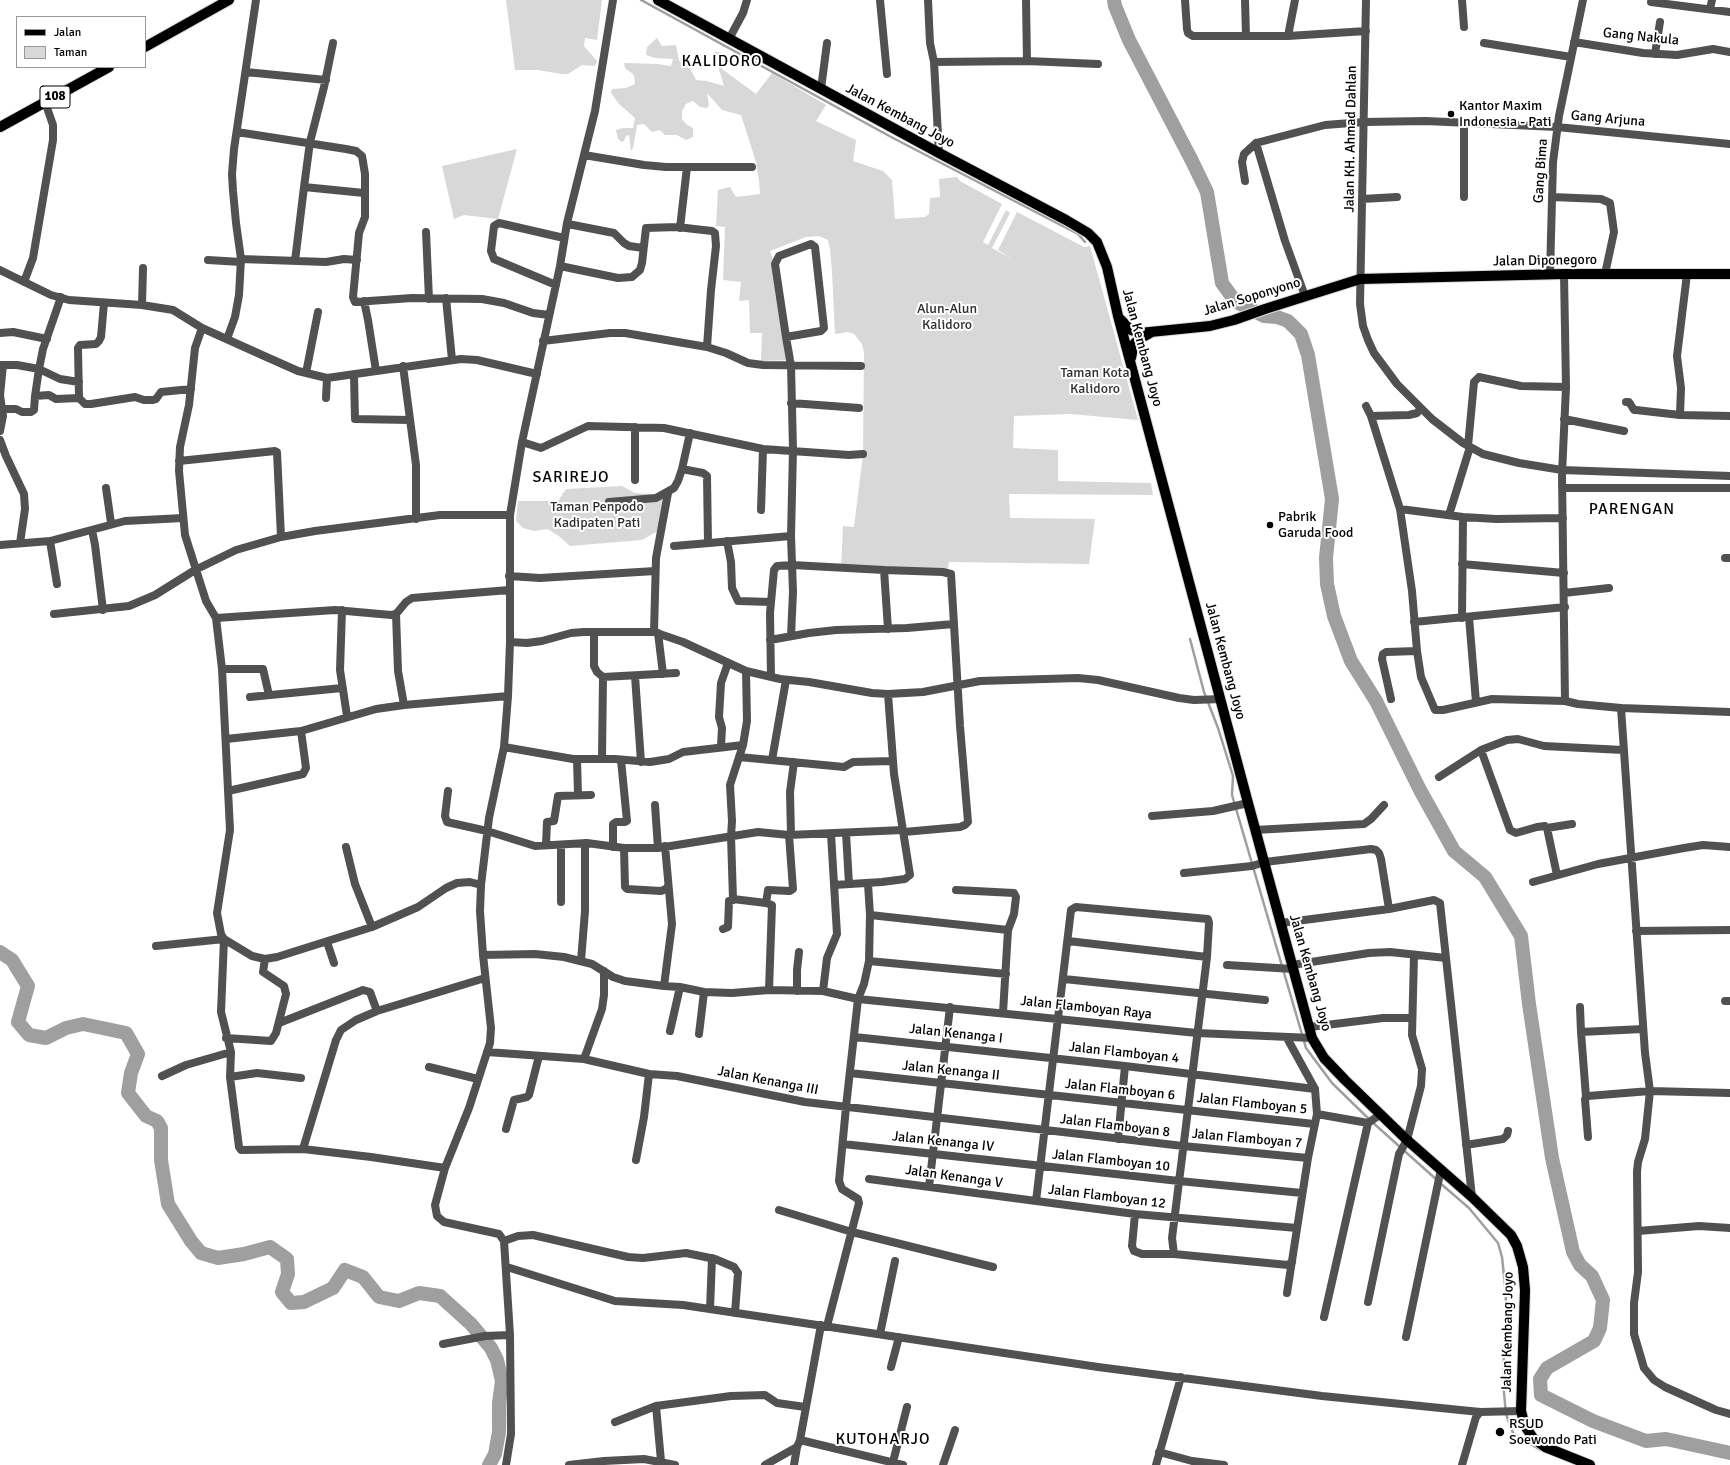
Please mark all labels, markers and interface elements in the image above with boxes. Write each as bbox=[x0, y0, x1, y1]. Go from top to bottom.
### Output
legend bbox=[16, 16, 146, 68]
text: Jalan bbox=[54, 25, 81, 40]
street label: Gang Nakula bbox=[1602, 25, 1680, 49]
text: Taman bbox=[54, 45, 87, 60]
district label: KALIDORO bbox=[682, 52, 762, 72]
street label: Jalan KH. Ahmad Dahlan bbox=[1341, 65, 1361, 213]
street label: Jalan Kembang Joyo bbox=[843, 80, 957, 152]
road number: 108 bbox=[40, 86, 70, 108]
place label: Kantor Maxim Indonesia - Pati bbox=[1459, 98, 1552, 130]
street label: Gang Arjuna bbox=[1570, 107, 1646, 131]
marker: Kantor Maxim Indonesia - Pati bbox=[1446, 109, 1456, 119]
street label: Gang Bima bbox=[1530, 138, 1552, 204]
street label: Jalan Diponegoro bbox=[1493, 252, 1597, 270]
street label: Jalan Soponyono bbox=[1201, 274, 1303, 320]
street label: Jalan Kembang Joyo bbox=[1118, 287, 1166, 409]
park label: Alun-Alun Kalidoro bbox=[917, 301, 977, 334]
park label: Taman Kota Kalidoro bbox=[1060, 365, 1130, 398]
district label: SARIREJO bbox=[532, 468, 610, 488]
park label: Taman Penpodo Kadipaten Pati bbox=[550, 499, 644, 532]
district label: PARENGAN bbox=[1589, 500, 1675, 520]
place label: Pabrik Garuda Food bbox=[1278, 509, 1353, 542]
marker: Pabrik Garuda Food bbox=[1265, 520, 1275, 530]
street label: Jalan Kembang Joyo bbox=[1201, 600, 1249, 722]
street label: Jalan Kembang Joyo bbox=[1285, 913, 1335, 1033]
street label: Jalan Flamboyan Raya bbox=[1019, 993, 1153, 1023]
street label: Jalan Kenanga I bbox=[908, 1021, 1004, 1047]
street label: Jalan Flamboyan 4 bbox=[1068, 1039, 1180, 1067]
street label: Jalan Kenanga II bbox=[901, 1058, 1001, 1084]
street label: Jalan Kenanga III bbox=[716, 1063, 820, 1099]
street label: Jalan Flamboyan 6 bbox=[1064, 1076, 1176, 1104]
street label: Jalan Flamboyan 5 bbox=[1196, 1090, 1308, 1118]
street label: Jalan Flamboyan 8 bbox=[1059, 1111, 1171, 1141]
street label: Jalan Flamboyan 7 bbox=[1191, 1126, 1303, 1152]
street label: Jalan Kenanga IV bbox=[891, 1128, 995, 1156]
street label: Jalan Flamboyan 10 bbox=[1051, 1146, 1171, 1176]
street label: Jalan Kenanga V bbox=[904, 1162, 1004, 1192]
street label: Jalan Flamboyan 12 bbox=[1047, 1181, 1167, 1213]
street label: Jalan Kembang Joyo bbox=[1499, 1271, 1517, 1393]
place label: RSUD Soewondo Pati bbox=[1509, 1416, 1597, 1448]
marker: RSUD Soewondo Pati bbox=[1494, 1426, 1506, 1438]
district label: KUTOHARJO bbox=[836, 1430, 930, 1450]

